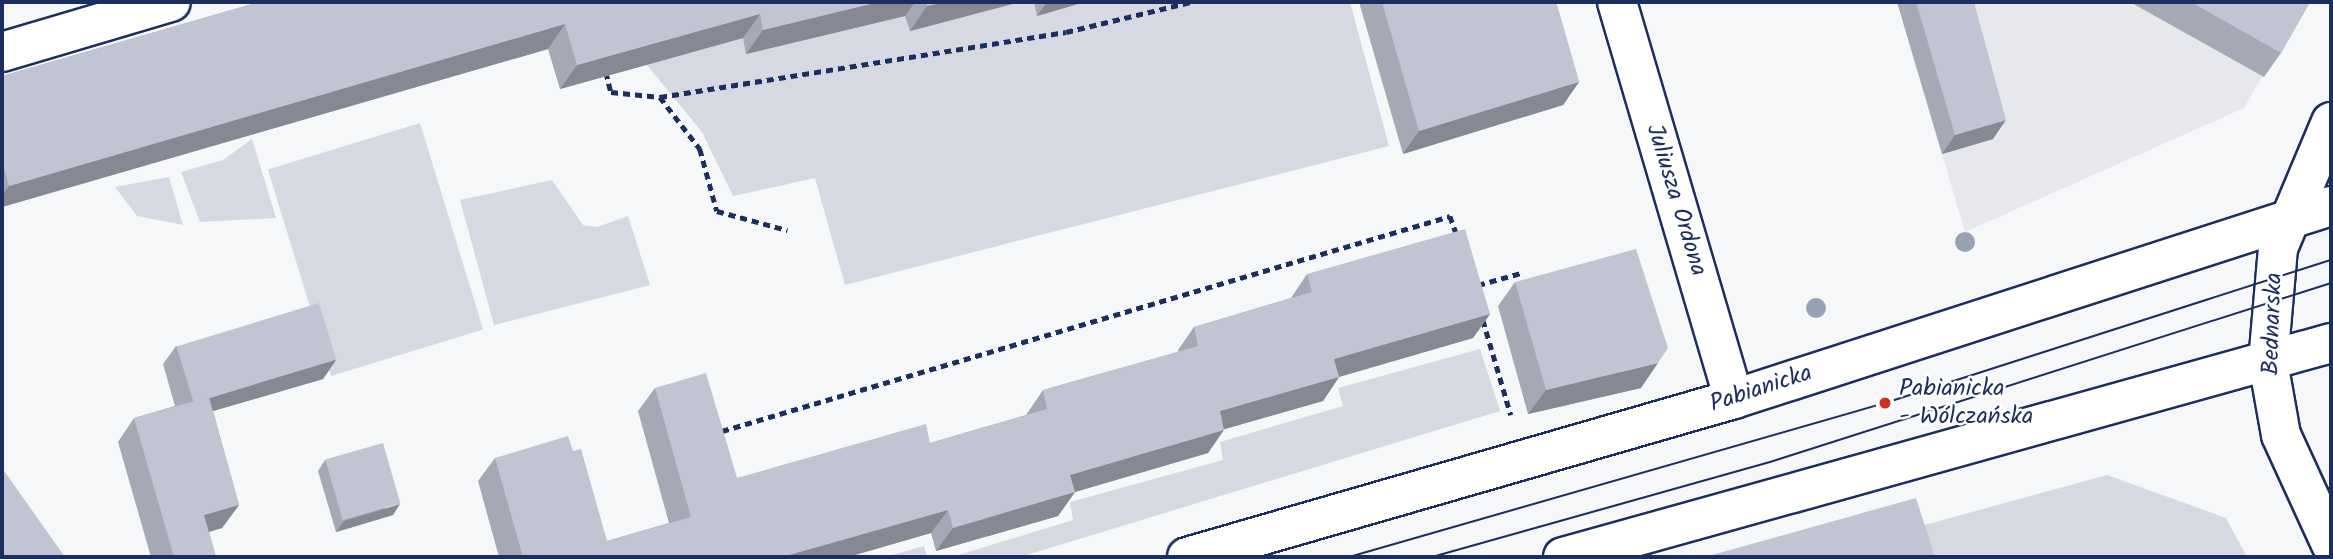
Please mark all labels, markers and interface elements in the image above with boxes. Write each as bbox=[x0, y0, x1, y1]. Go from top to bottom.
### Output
street label: Juliusza Ordona bbox=[1639, 121, 1713, 279]
street label: Bednarska bbox=[2257, 272, 2289, 376]
street label: Pabianicka bbox=[1706, 359, 1816, 419]
place label: Pabianicka - Wólczańska bbox=[1899, 375, 2033, 431]
marker: Pabianicka - Wólczańska bbox=[1877, 395, 1893, 411]

